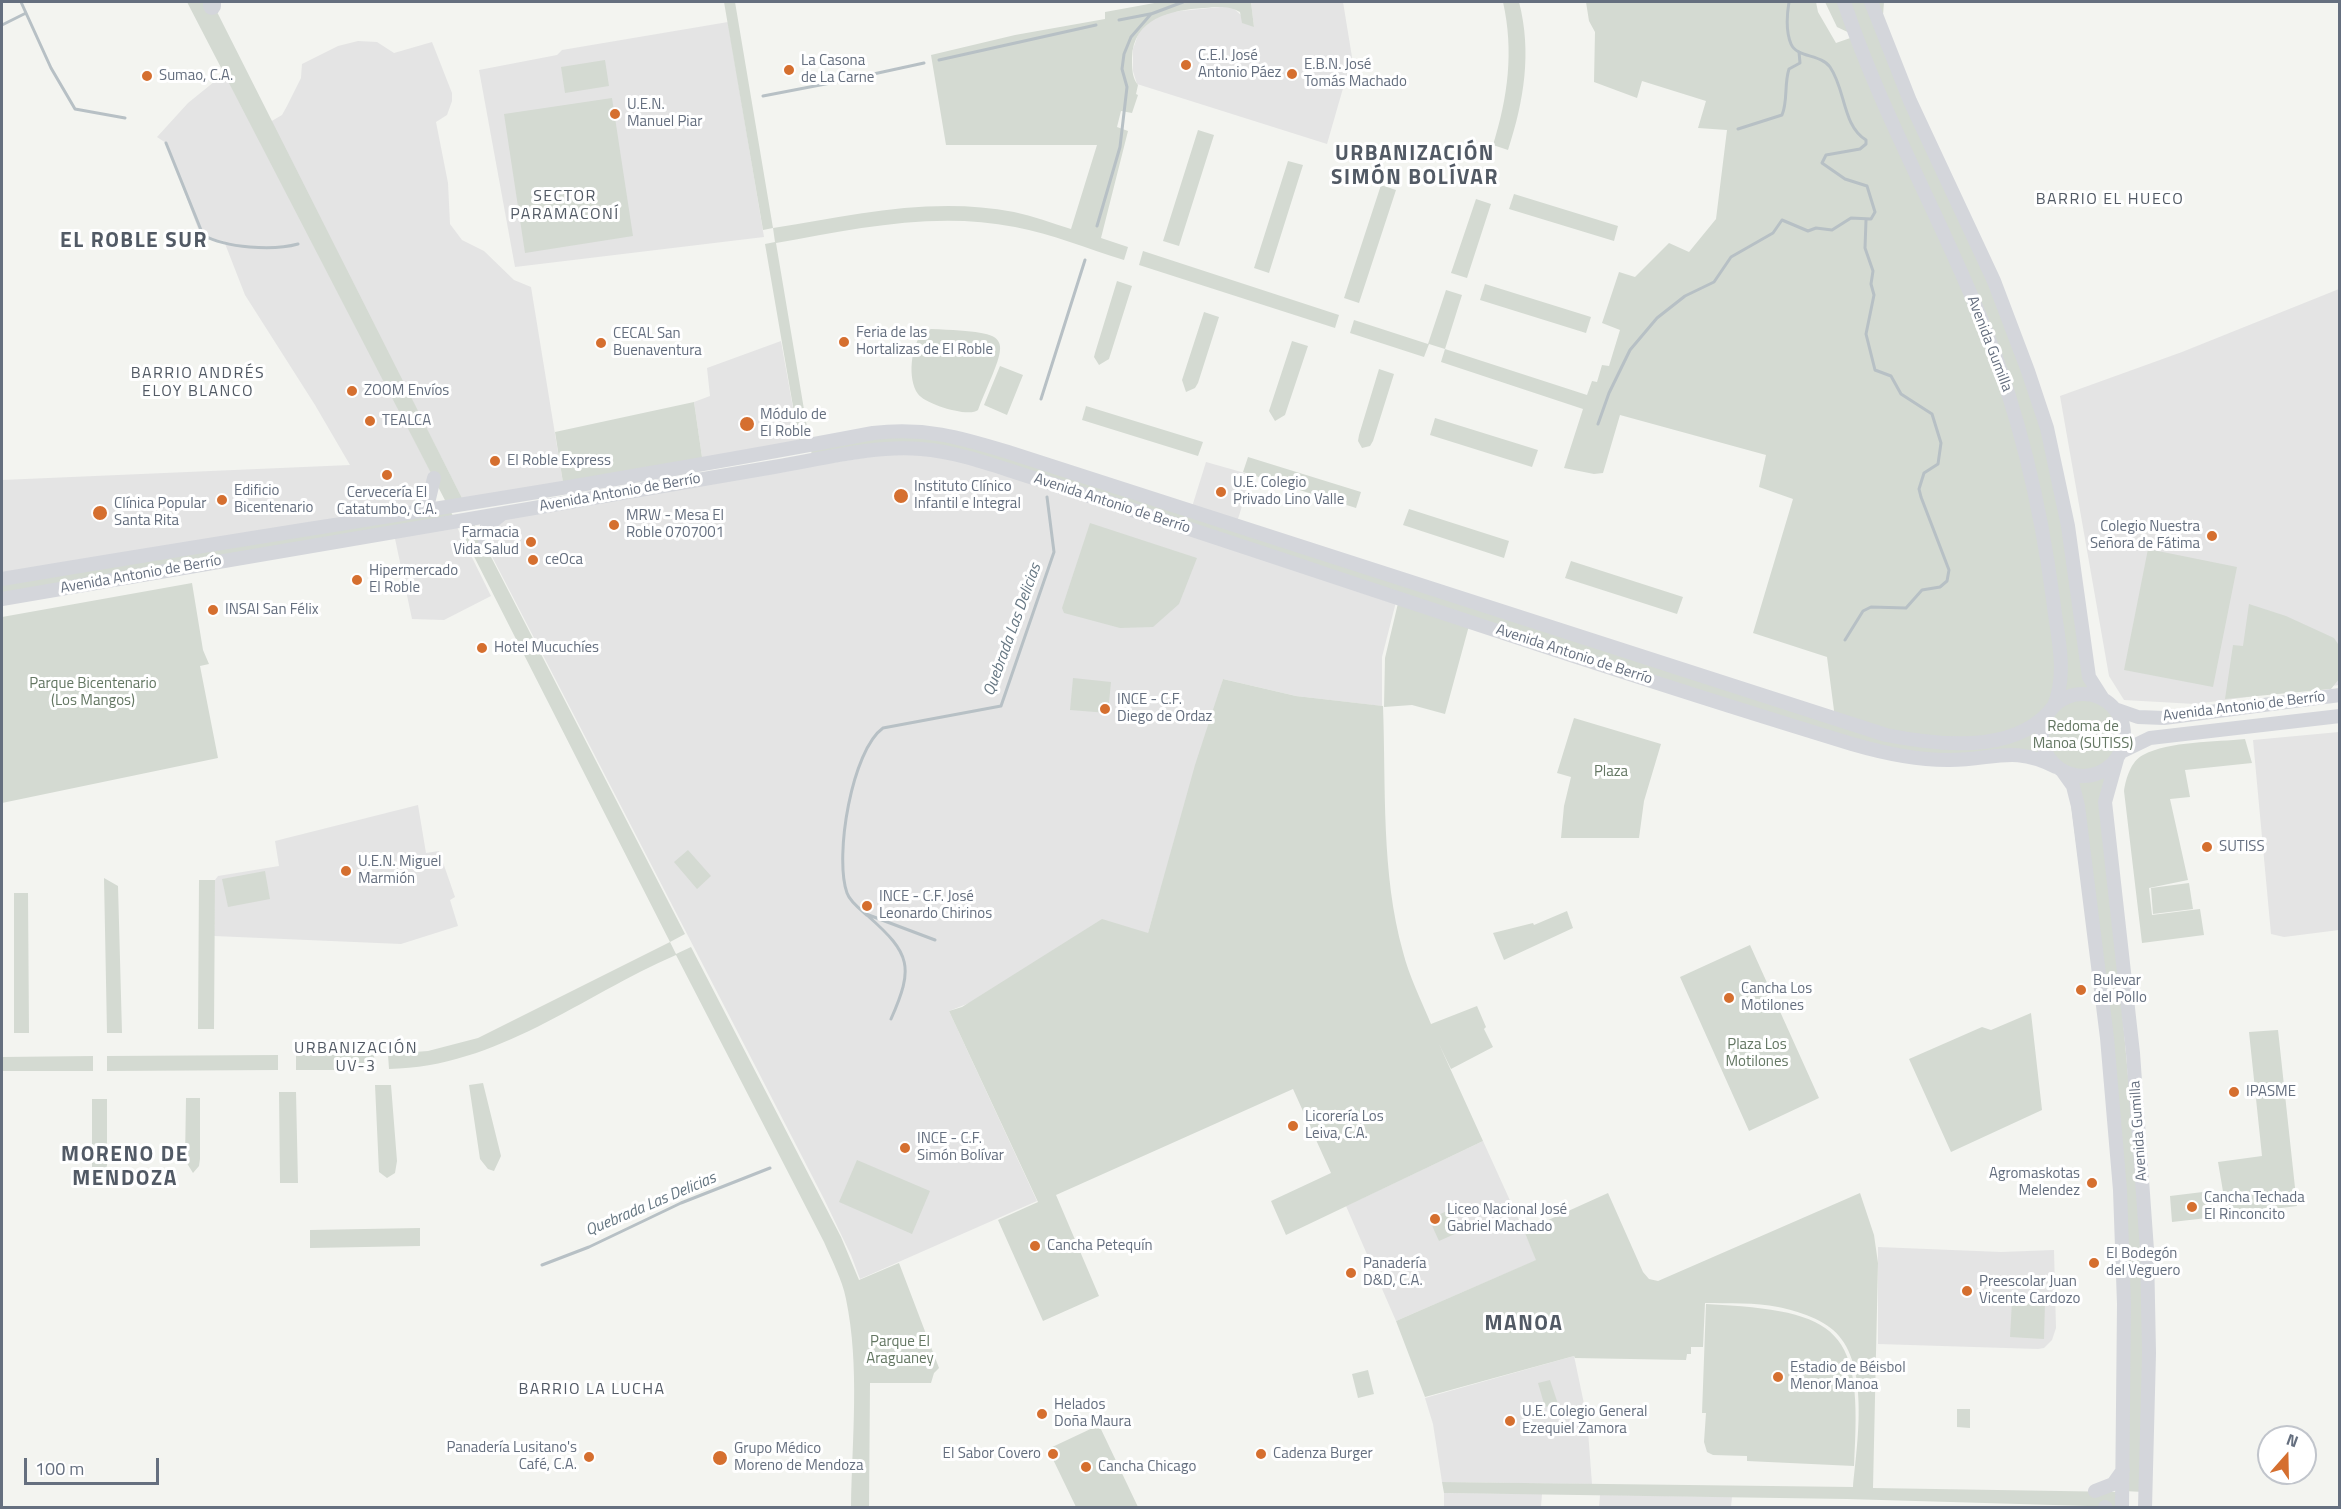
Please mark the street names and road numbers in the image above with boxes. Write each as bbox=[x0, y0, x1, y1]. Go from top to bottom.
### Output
street label: Avenida Gumilla bbox=[1963, 294, 2015, 394]
street label: Avenida Antonio de Berrío bbox=[538, 470, 702, 516]
street label: Avenida Antonio de Berrío bbox=[1032, 470, 1192, 538]
street label: Avenida Antonio de Berrío bbox=[59, 552, 223, 598]
street label: Avenida Antonio de Berrío bbox=[1494, 621, 1654, 689]
street label: Avenida Antonio de Berrío bbox=[2162, 688, 2326, 726]
street label: Avenida Gumilla bbox=[2127, 1080, 2151, 1182]

